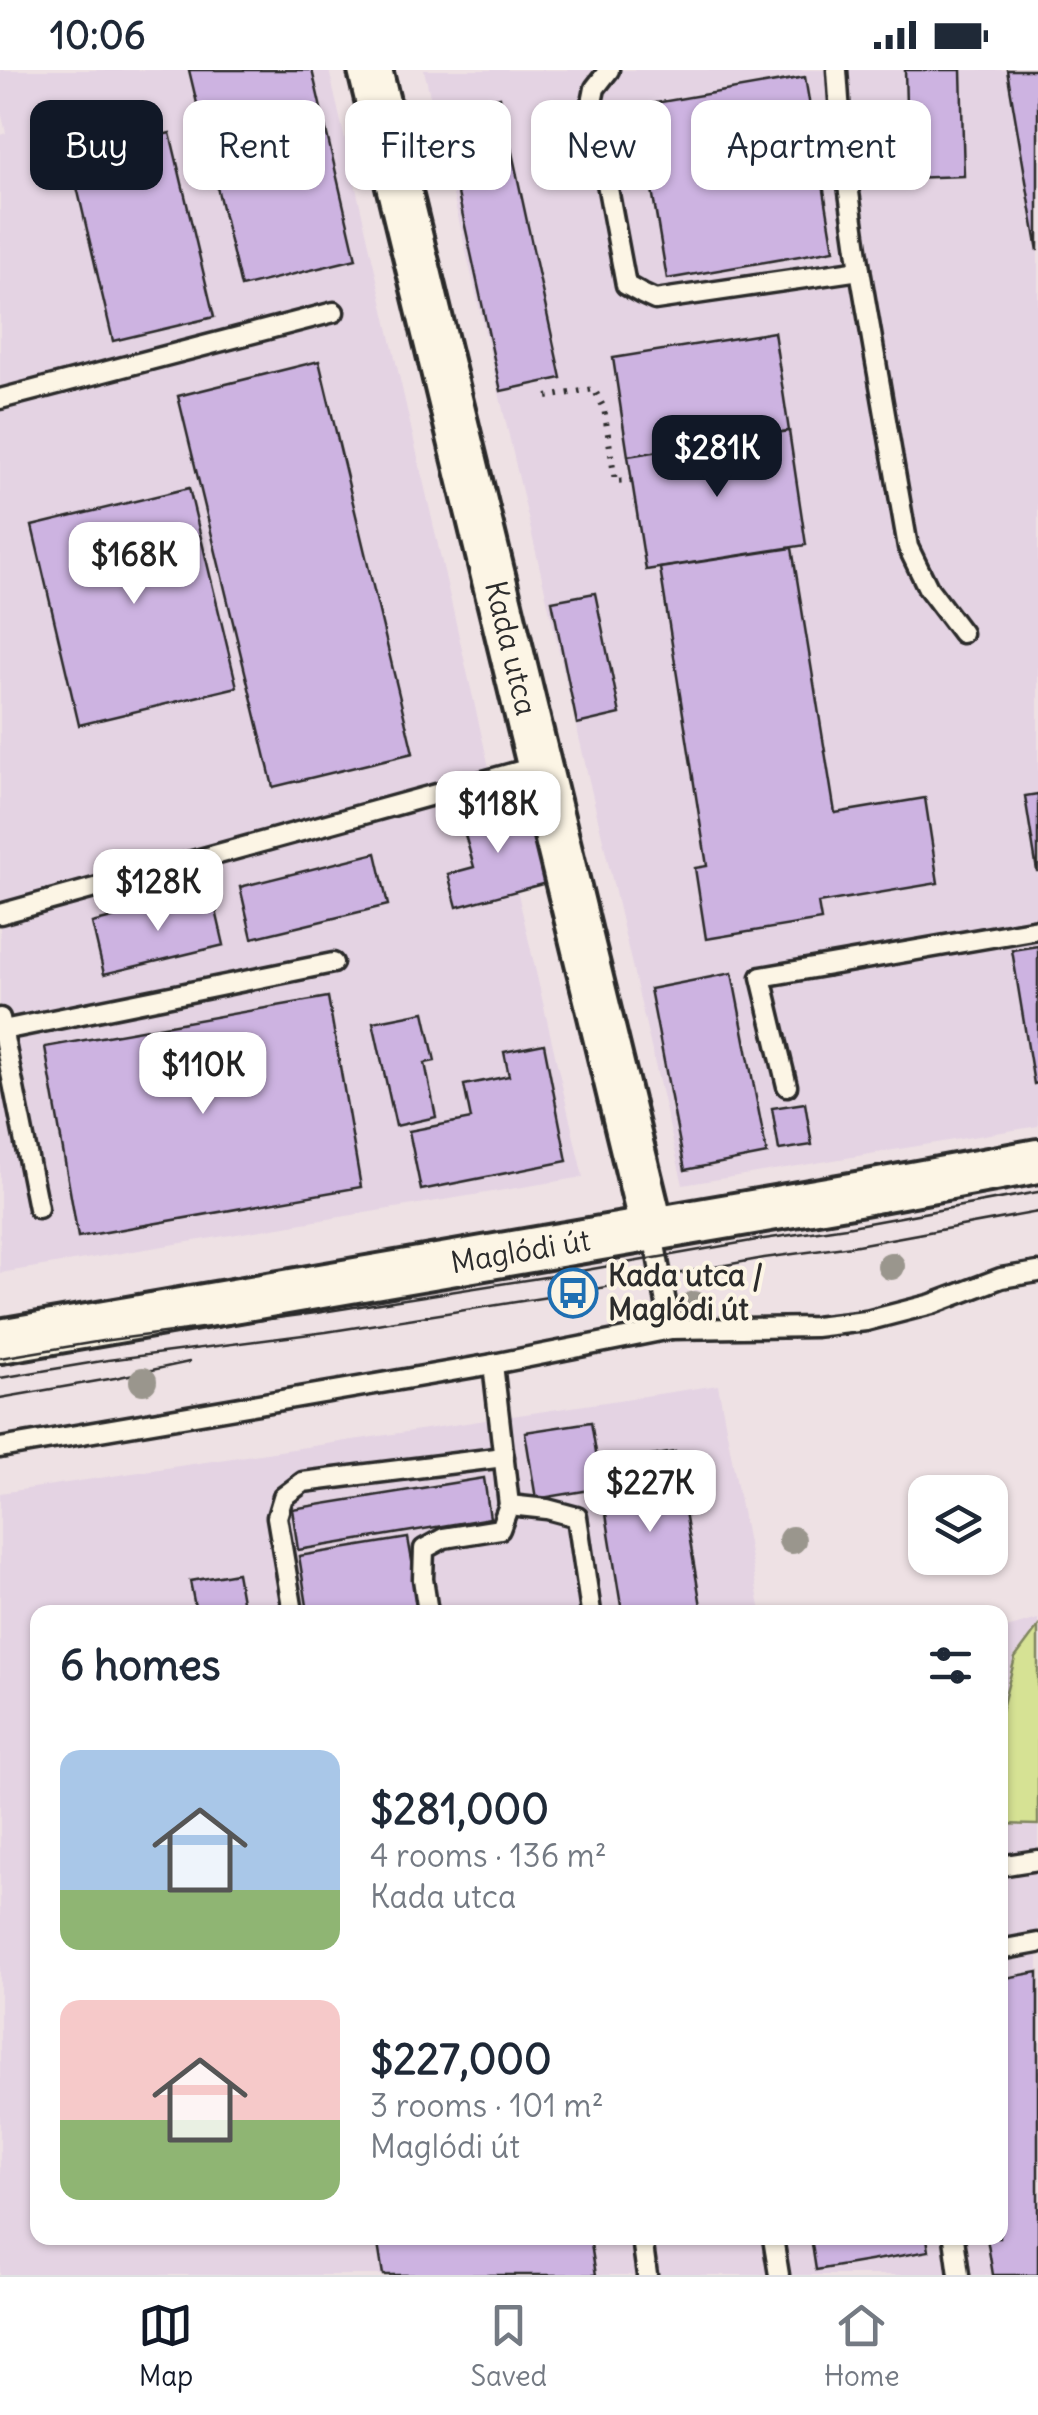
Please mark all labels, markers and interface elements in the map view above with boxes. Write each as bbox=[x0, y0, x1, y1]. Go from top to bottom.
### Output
text: 10:06 bbox=[50, 12, 146, 59]
chip: Buy bbox=[30, 100, 163, 190]
chip: Rent bbox=[183, 100, 325, 190]
chip: Filters bbox=[345, 100, 511, 190]
chip: New bbox=[531, 100, 671, 190]
chip: Apartment bbox=[691, 100, 931, 190]
pin: $281K bbox=[647, 415, 787, 500]
text: $281K bbox=[674, 427, 760, 468]
pin: $168K bbox=[64, 522, 204, 607]
text: $168K bbox=[91, 534, 177, 575]
street label: Kada utca bbox=[477, 577, 546, 719]
pin: $118K bbox=[428, 771, 568, 856]
text: $118K bbox=[458, 783, 538, 824]
pin: $128K bbox=[88, 849, 228, 934]
text: $128K bbox=[115, 861, 201, 902]
pin: $110K bbox=[133, 1032, 273, 1117]
text: $110K bbox=[161, 1044, 245, 1085]
street label: Maglódi út bbox=[448, 1220, 593, 1281]
place label: Kada utca / Maglódi út bbox=[608, 1256, 763, 1328]
bus stop icon: Kada utca / Maglódi út bbox=[547, 1267, 599, 1319]
pin: $227K bbox=[580, 1450, 720, 1535]
text: $227K bbox=[606, 1462, 694, 1503]
map controls bbox=[908, 1475, 1008, 1575]
button: layers bbox=[908, 1475, 1008, 1575]
icon: filters bbox=[923, 1638, 978, 1693]
text: 6 homes bbox=[60, 1639, 221, 1691]
text: $281,000 bbox=[370, 1783, 549, 1835]
icon: home bbox=[140, 1790, 260, 1910]
text: 4 rooms · 136 m² bbox=[370, 1835, 607, 1876]
text: Kada utca bbox=[370, 1876, 516, 1917]
text: $227,000 bbox=[370, 2033, 552, 2085]
icon: home bbox=[140, 2040, 260, 2160]
text: 3 rooms · 101 m² bbox=[370, 2085, 604, 2126]
text: Maglódi út bbox=[370, 2126, 520, 2167]
tab: Map bbox=[138, 2298, 193, 2394]
tab: Saved bbox=[470, 2298, 547, 2394]
tab: Home bbox=[824, 2298, 900, 2394]

